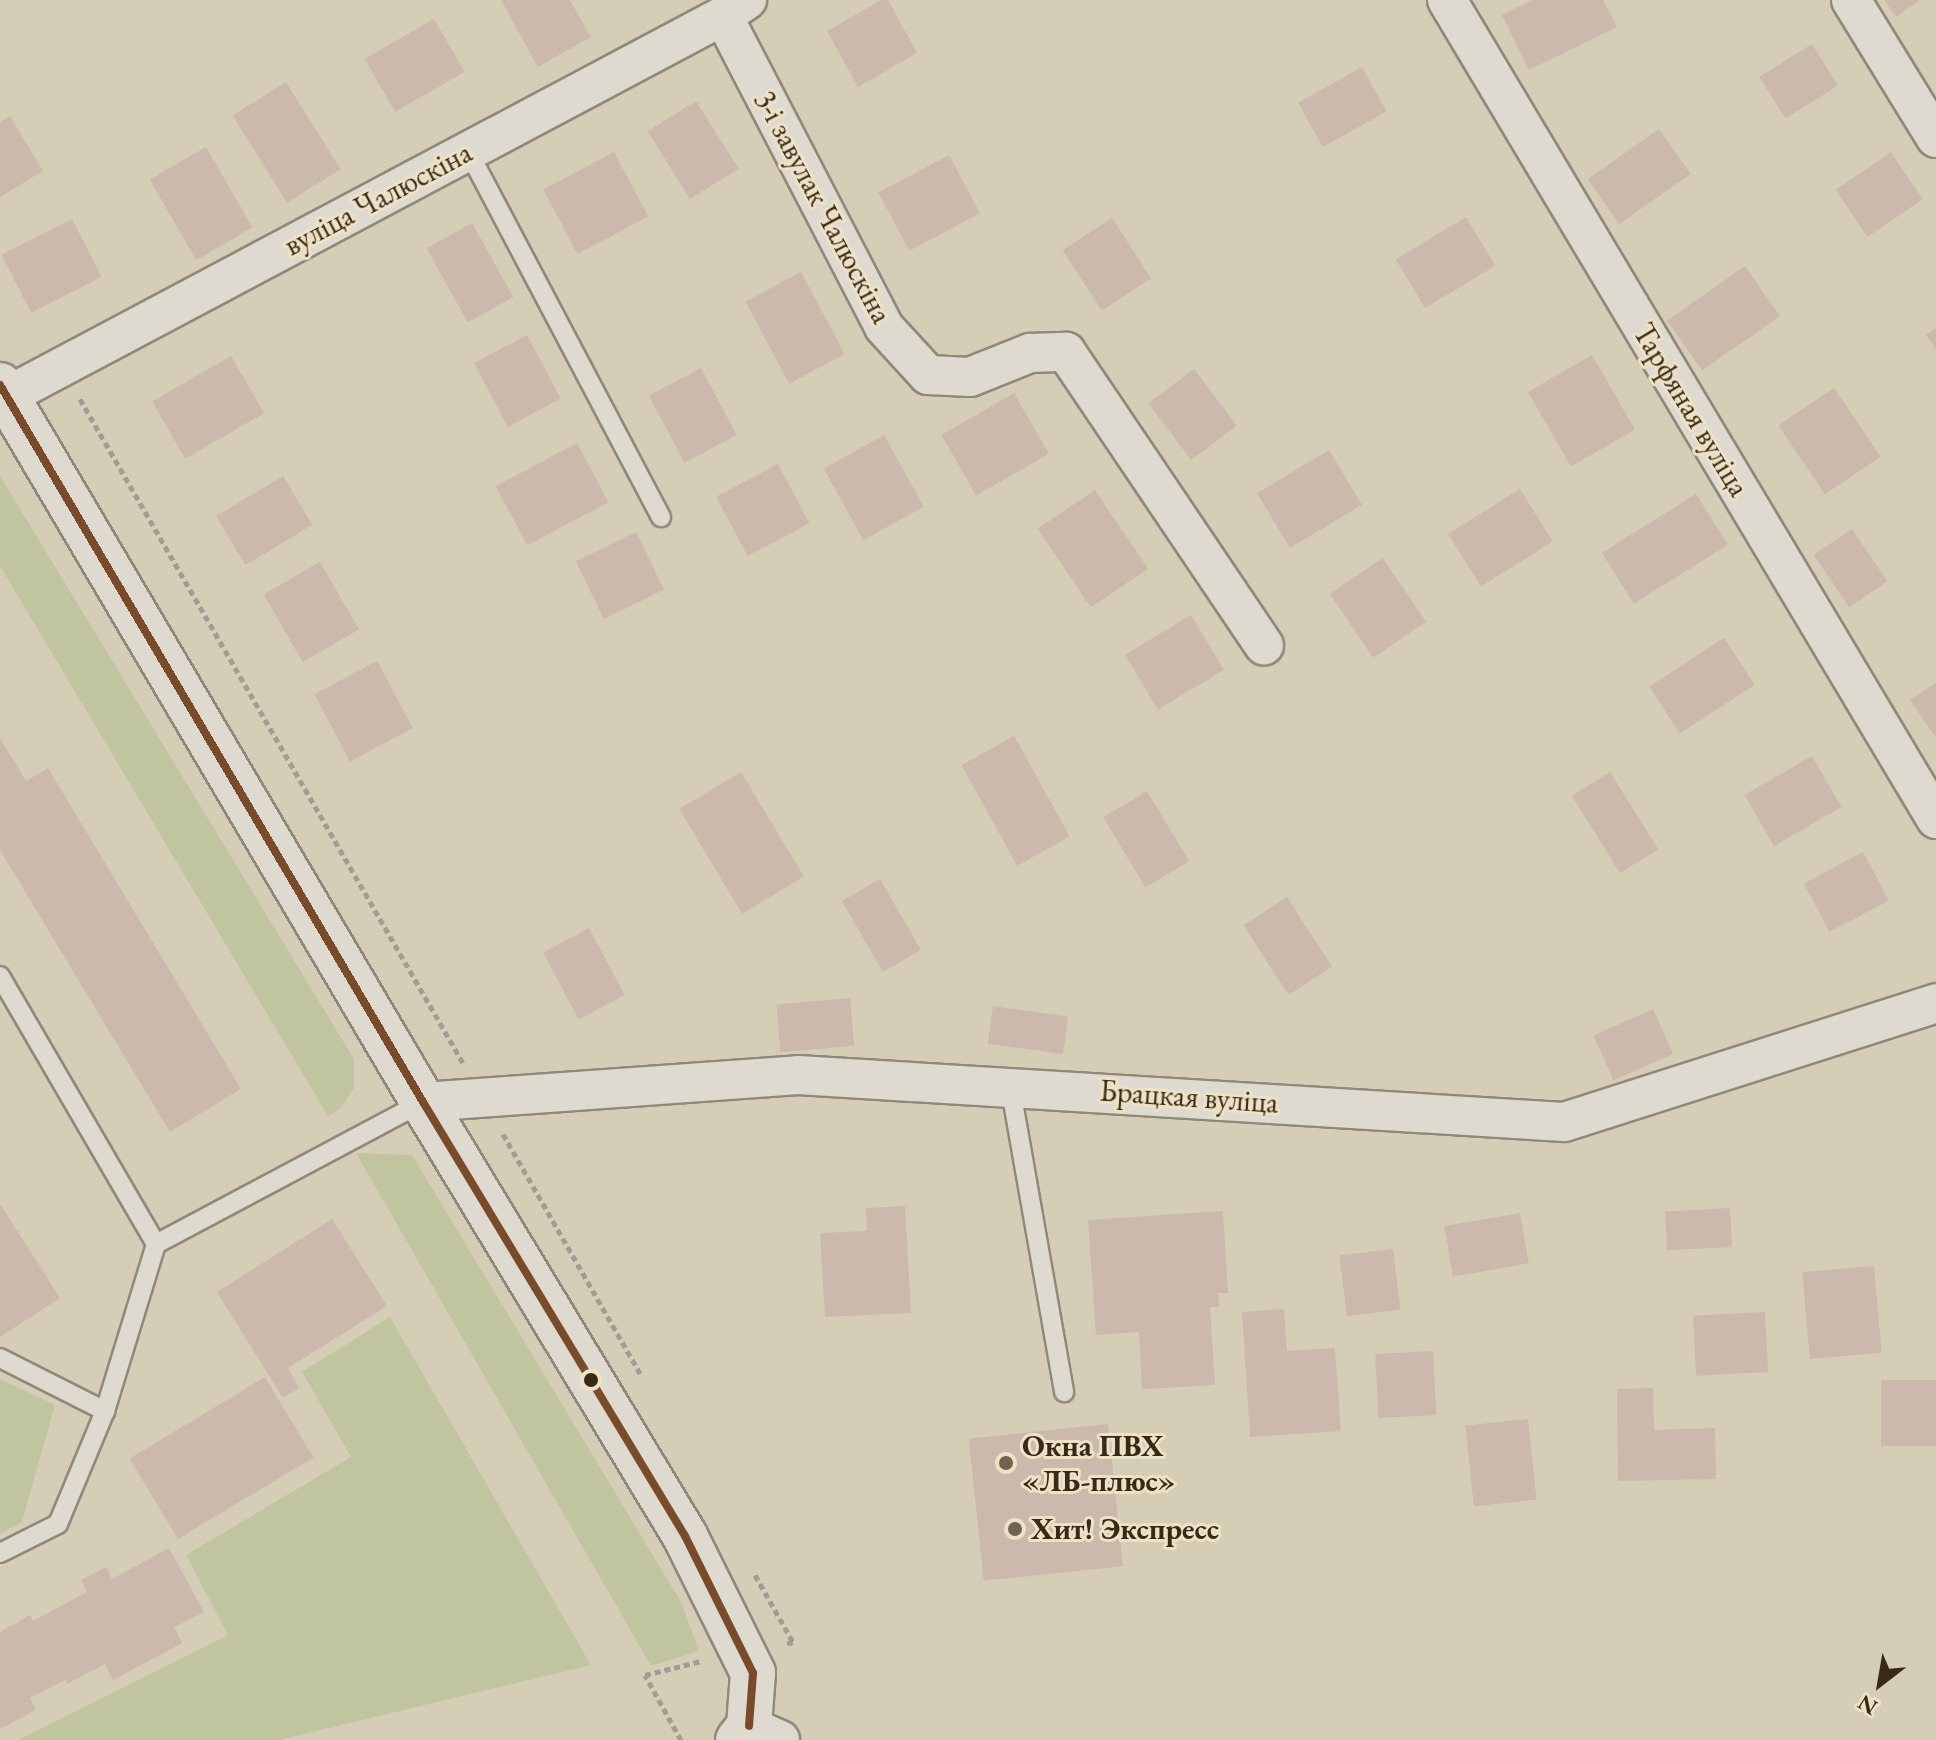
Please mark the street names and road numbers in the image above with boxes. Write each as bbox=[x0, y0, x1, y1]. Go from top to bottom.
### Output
street label: 3-і завулак Чалюскіна bbox=[746, 84, 900, 330]
street label: вуліца Чалюскіна bbox=[278, 134, 478, 264]
street label: Тарфяная вуліца bbox=[1625, 317, 1757, 503]
street label: Брацкая вуліца bbox=[1098, 1073, 1280, 1121]

